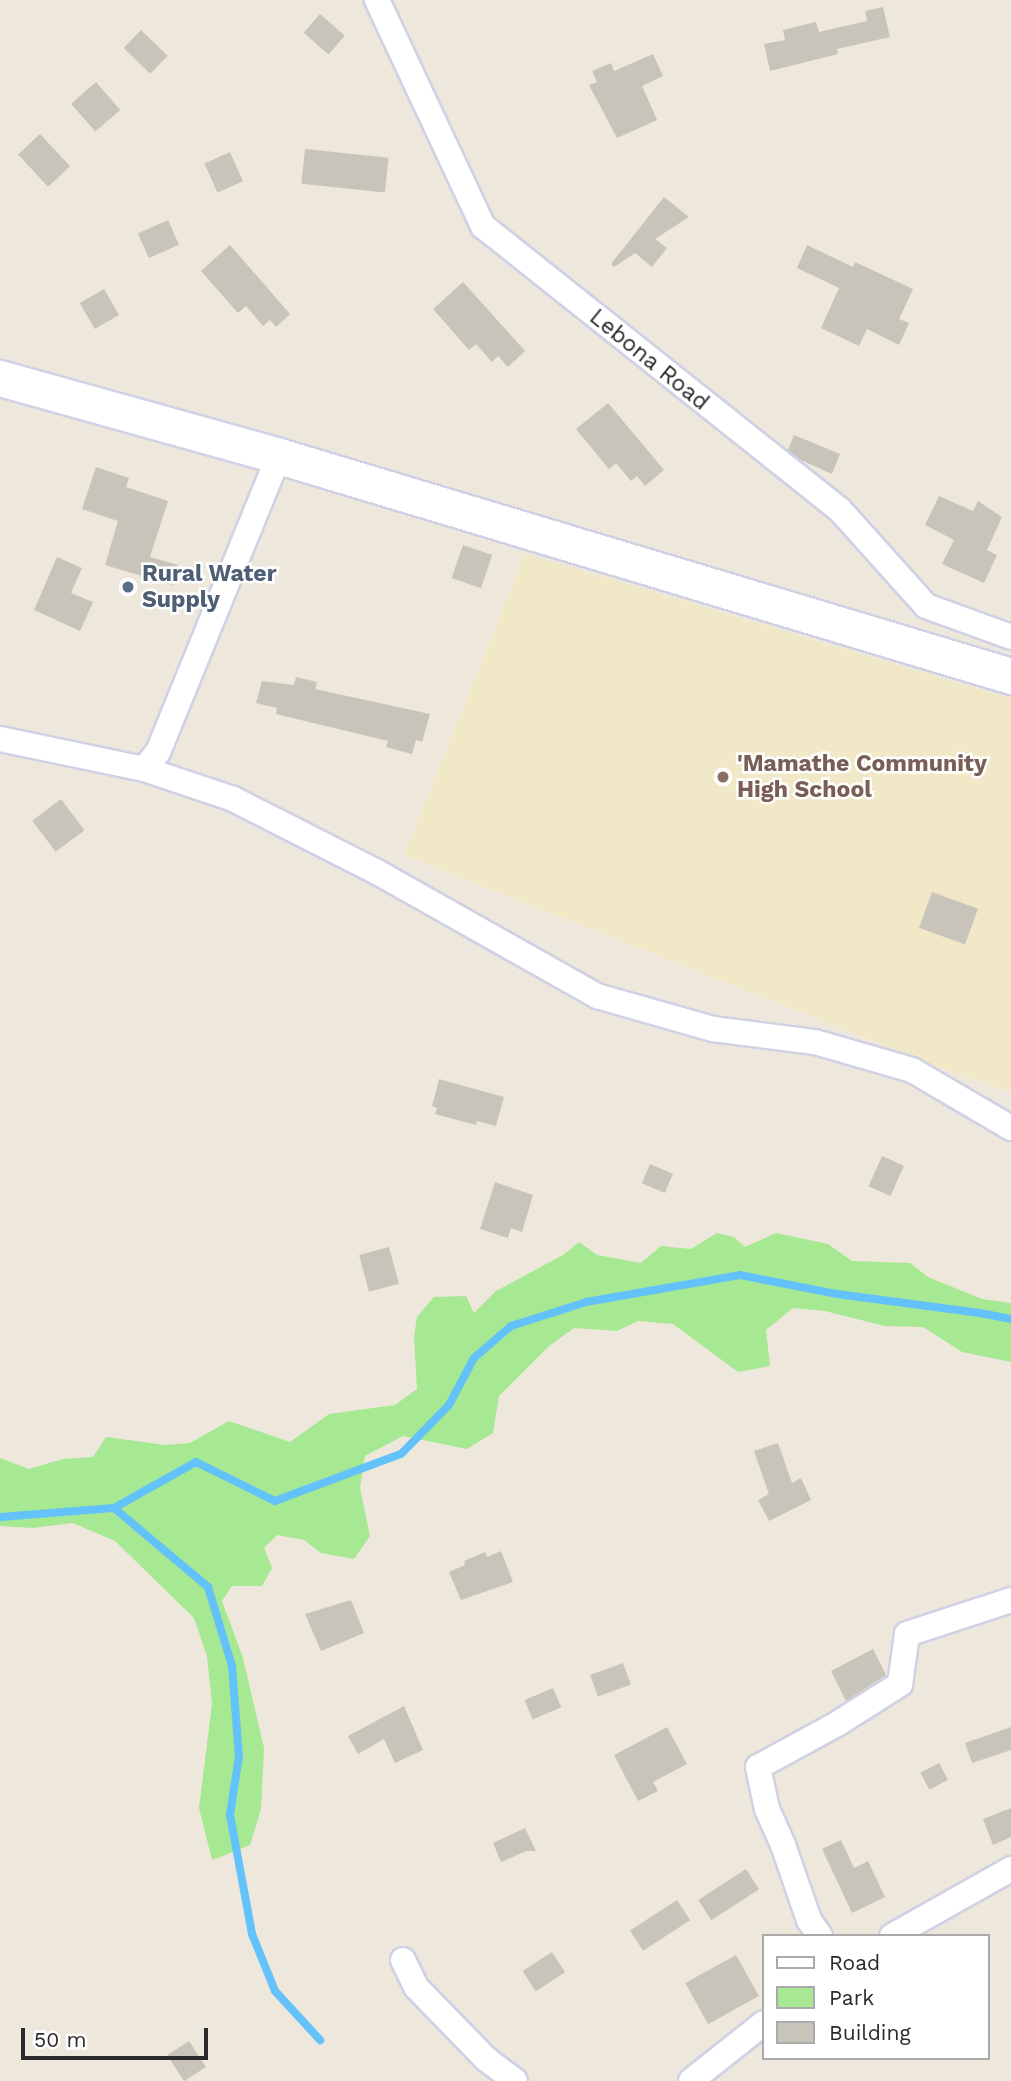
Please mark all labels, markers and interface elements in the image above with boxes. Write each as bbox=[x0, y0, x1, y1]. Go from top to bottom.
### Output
street label: Lebona Road bbox=[584, 303, 714, 417]
place label: Rural Water Supply bbox=[142, 560, 277, 614]
marker: Rural Water Supply bbox=[120, 579, 136, 595]
place label: 'Mamathe Community High School bbox=[737, 750, 987, 804]
marker: 'Mamathe Community High School bbox=[715, 769, 731, 785]
legend bbox=[762, 1934, 990, 2060]
text: Road bbox=[829, 1950, 880, 1975]
text: Park bbox=[829, 1985, 874, 2010]
scale bar bbox=[24, 2014, 212, 2058]
text: Building bbox=[829, 2020, 911, 2045]
text: 50 m bbox=[34, 2027, 86, 2052]

